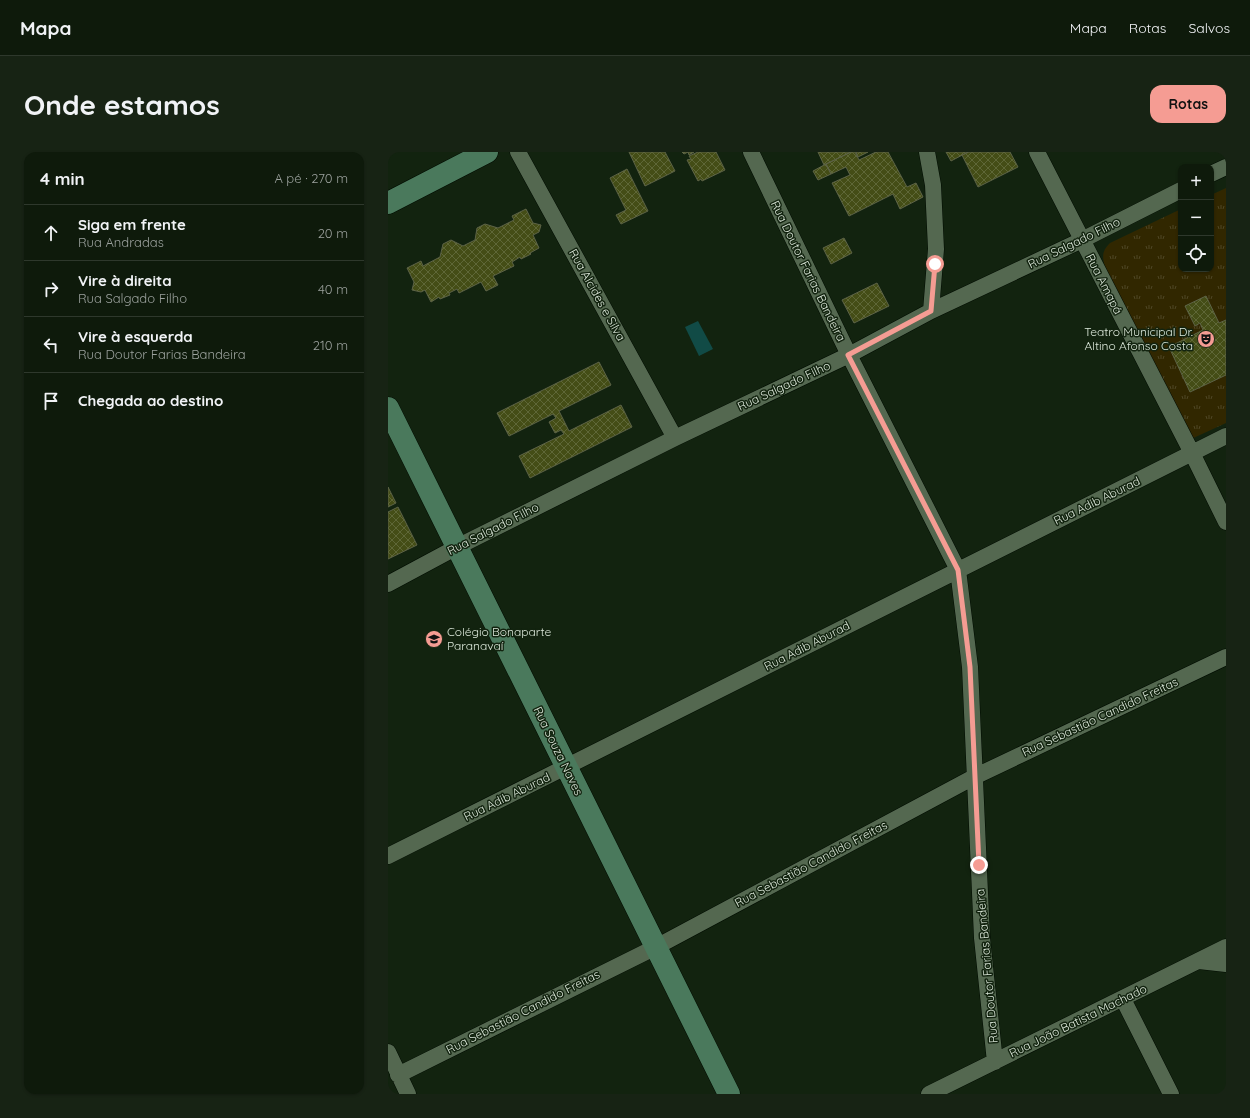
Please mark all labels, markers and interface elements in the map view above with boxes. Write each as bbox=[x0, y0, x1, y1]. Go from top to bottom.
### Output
text: Mapa bbox=[20, 16, 71, 40]
text: Mapa bbox=[1070, 19, 1107, 37]
text: Rotas bbox=[1129, 19, 1166, 37]
text: Salvos bbox=[1188, 19, 1230, 37]
button: Rotas bbox=[1150, 85, 1226, 123]
text: Onde estamos bbox=[24, 87, 220, 122]
map controls bbox=[1178, 164, 1214, 272]
button: + bbox=[1178, 164, 1214, 200]
text: 4 min bbox=[40, 168, 85, 189]
text: A pé · 270 m bbox=[274, 170, 348, 186]
street label: Rua Doutor Farias Bandeira bbox=[768, 198, 849, 344]
button: − bbox=[1178, 200, 1214, 236]
street label: Rua Salgado Filho bbox=[1025, 214, 1122, 271]
text: Siga em frente bbox=[78, 215, 186, 234]
icon: ahead bbox=[40, 222, 62, 244]
text: 20 m bbox=[318, 225, 348, 241]
text: Rua Andradas bbox=[78, 234, 164, 250]
button: locate bbox=[1178, 236, 1214, 272]
street label: Rua Alcides e Silva bbox=[566, 246, 629, 343]
street label: Rua Amapá bbox=[1083, 251, 1126, 317]
route start bbox=[926, 255, 944, 273]
text: Vire à direita bbox=[78, 271, 172, 290]
icon: right bbox=[40, 278, 62, 300]
text: 40 m bbox=[318, 281, 348, 297]
text: Rua Salgado Filho bbox=[78, 290, 187, 306]
place label: Teatro Municipal Dr. Altino Afonso Costa bbox=[1084, 324, 1193, 353]
text: Vire à esquerda bbox=[78, 327, 193, 346]
theatre icon: Teatro Municipal Dr. Altino Afonso Costa bbox=[1196, 329, 1216, 349]
icon: left bbox=[40, 334, 62, 356]
text: 210 m bbox=[313, 337, 348, 353]
text: Rua Doutor Farias Bandeira bbox=[78, 346, 246, 362]
street label: Rua Salgado Filho bbox=[735, 357, 833, 414]
icon: arrive bbox=[40, 390, 62, 412]
text: Chegada ao destino bbox=[78, 391, 223, 410]
street label: Rua Adib Aburad bbox=[1051, 473, 1142, 528]
street label: Rua Salgado Filho bbox=[445, 499, 541, 558]
street label: Rua Adib Aburad bbox=[761, 617, 852, 674]
place label: Colégio Bonaparte Paranavaí bbox=[447, 624, 551, 653]
school or university icon: Colégio Bonaparte Paranavaí bbox=[424, 629, 444, 649]
street label: Rua Sebastião Candido Freitas bbox=[1019, 674, 1181, 759]
street label: Rua Souza Naves bbox=[530, 704, 587, 798]
street label: Rua Adib Aburad bbox=[461, 769, 552, 824]
street label: Rua Sebastião Candido Freitas bbox=[732, 817, 890, 910]
route end bbox=[970, 856, 988, 874]
street label: Rua Doutor Farias Bandeira bbox=[972, 888, 1001, 1044]
street label: Rua Sebastião Candido Freitas bbox=[443, 966, 602, 1057]
street label: Rua João Batista Machado bbox=[1007, 981, 1149, 1060]

